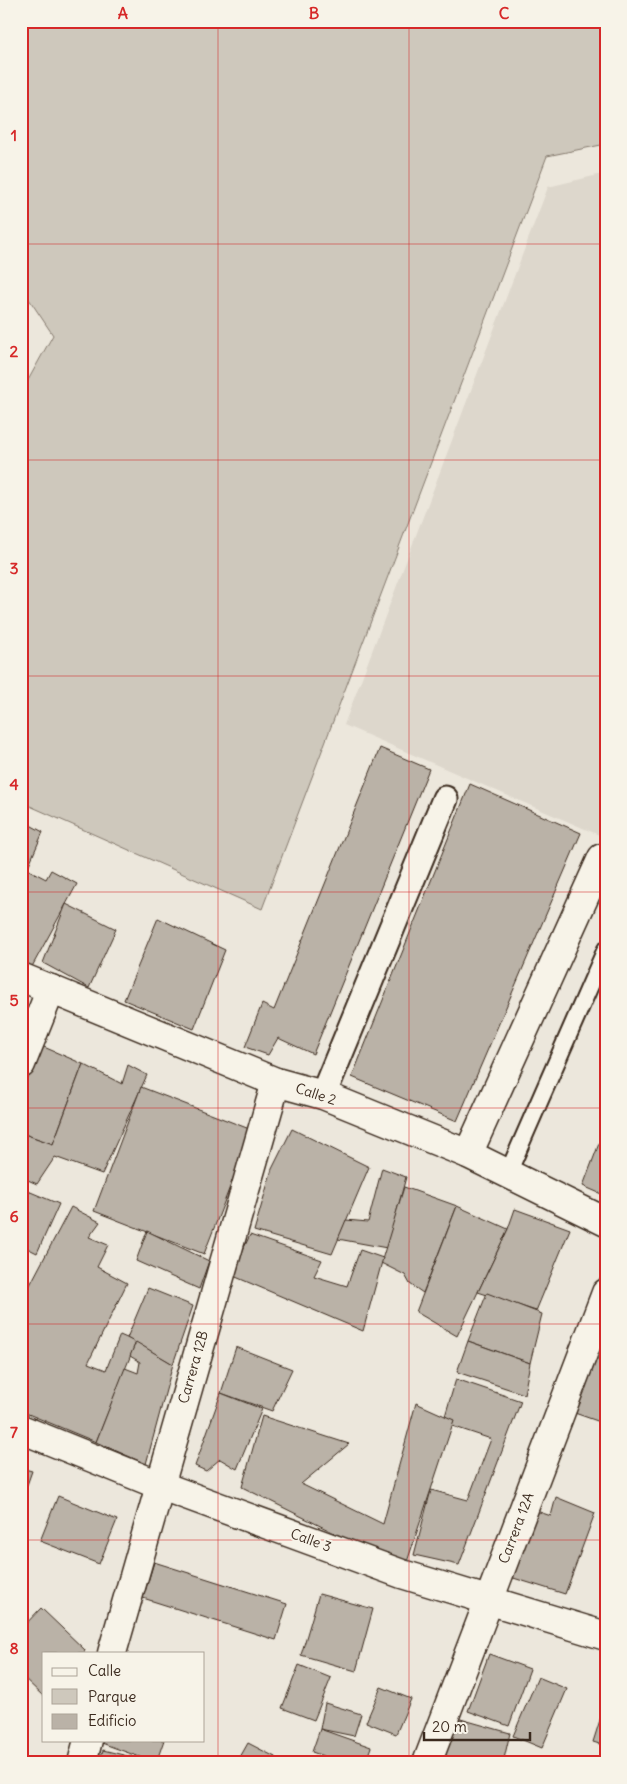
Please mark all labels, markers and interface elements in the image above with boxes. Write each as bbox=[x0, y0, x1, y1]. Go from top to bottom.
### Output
text: A bbox=[118, 3, 128, 23]
text: B bbox=[309, 3, 320, 23]
text: C bbox=[499, 3, 510, 23]
text: 1 bbox=[11, 125, 17, 145]
text: 2 bbox=[10, 341, 19, 361]
text: 3 bbox=[9, 558, 19, 578]
text: 4 bbox=[9, 774, 19, 794]
text: 5 bbox=[9, 990, 19, 1010]
street label: Calle 2 bbox=[293, 1079, 339, 1109]
text: 6 bbox=[9, 1206, 19, 1226]
street label: Carrera 12B bbox=[174, 1329, 212, 1405]
text: 7 bbox=[10, 1422, 18, 1442]
street label: Carrera 12A bbox=[494, 1490, 538, 1566]
street label: Calle 3 bbox=[288, 1524, 334, 1556]
text: 8 bbox=[9, 1638, 19, 1658]
legend bbox=[42, 1652, 205, 1742]
text: Calle bbox=[88, 1661, 121, 1680]
text: Parque bbox=[88, 1687, 136, 1706]
scale bar bbox=[424, 1709, 531, 1741]
text: Edificio bbox=[88, 1711, 136, 1730]
text: 20 m bbox=[432, 1717, 467, 1736]

